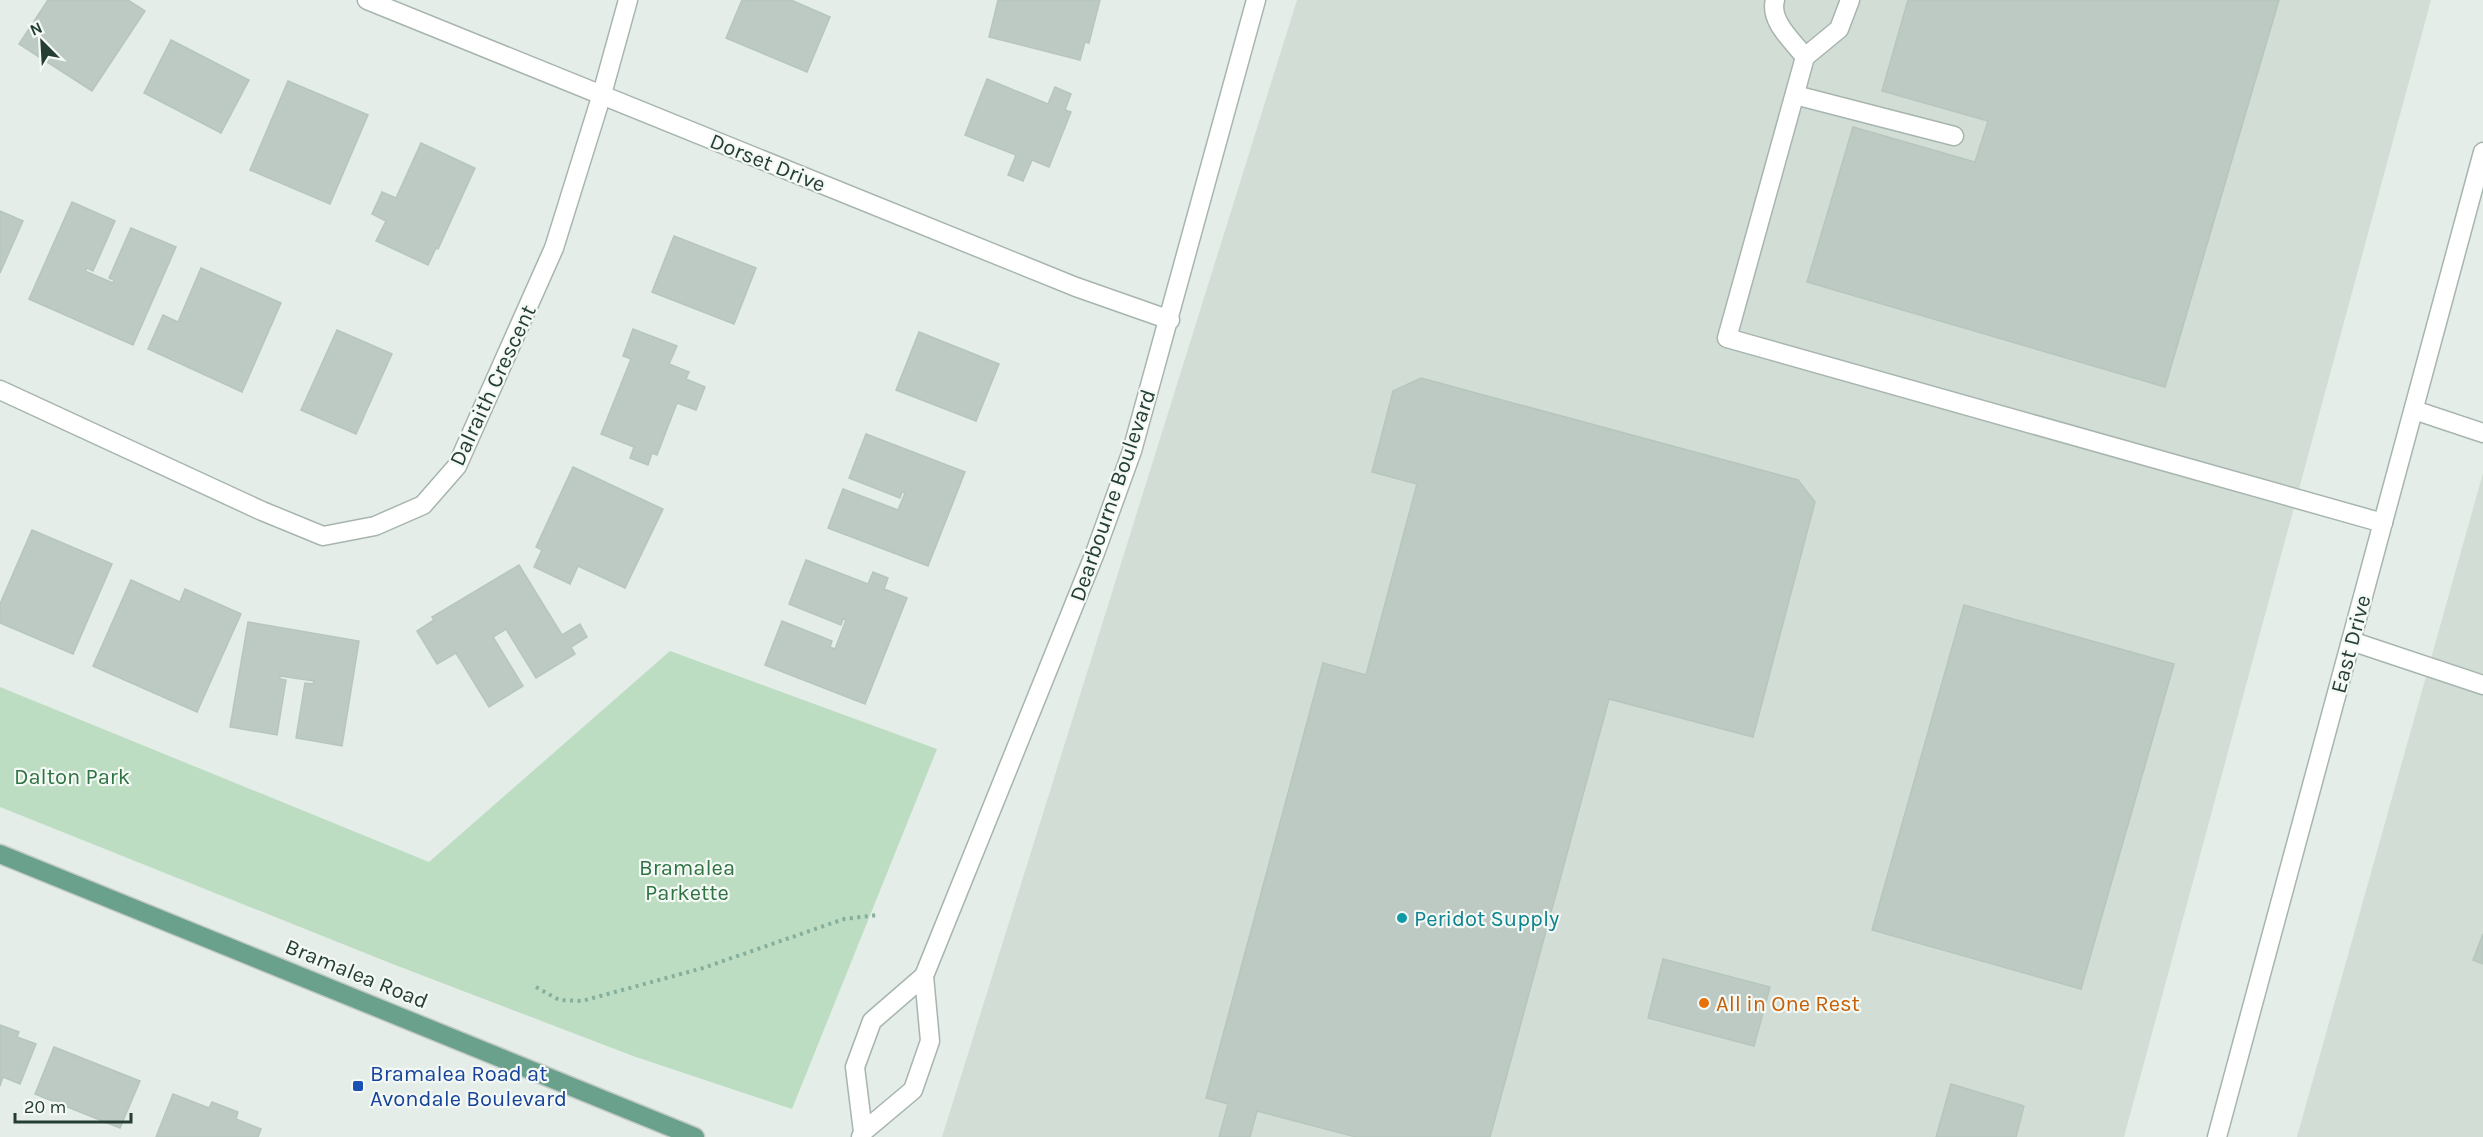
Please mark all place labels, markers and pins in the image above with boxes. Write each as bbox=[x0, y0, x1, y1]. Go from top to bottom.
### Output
place label: Peridot Supply bbox=[1414, 906, 1559, 932]
marker: Peridot Supply bbox=[1395, 911, 1409, 925]
place label: All in One Rest bbox=[1716, 991, 1860, 1017]
marker: All in One Rest bbox=[1697, 996, 1711, 1010]
place label: Bramalea Road at Avondale Boulevard bbox=[370, 1061, 567, 1112]
marker: Bramalea Road at Avondale Boulevard bbox=[351, 1079, 365, 1093]

